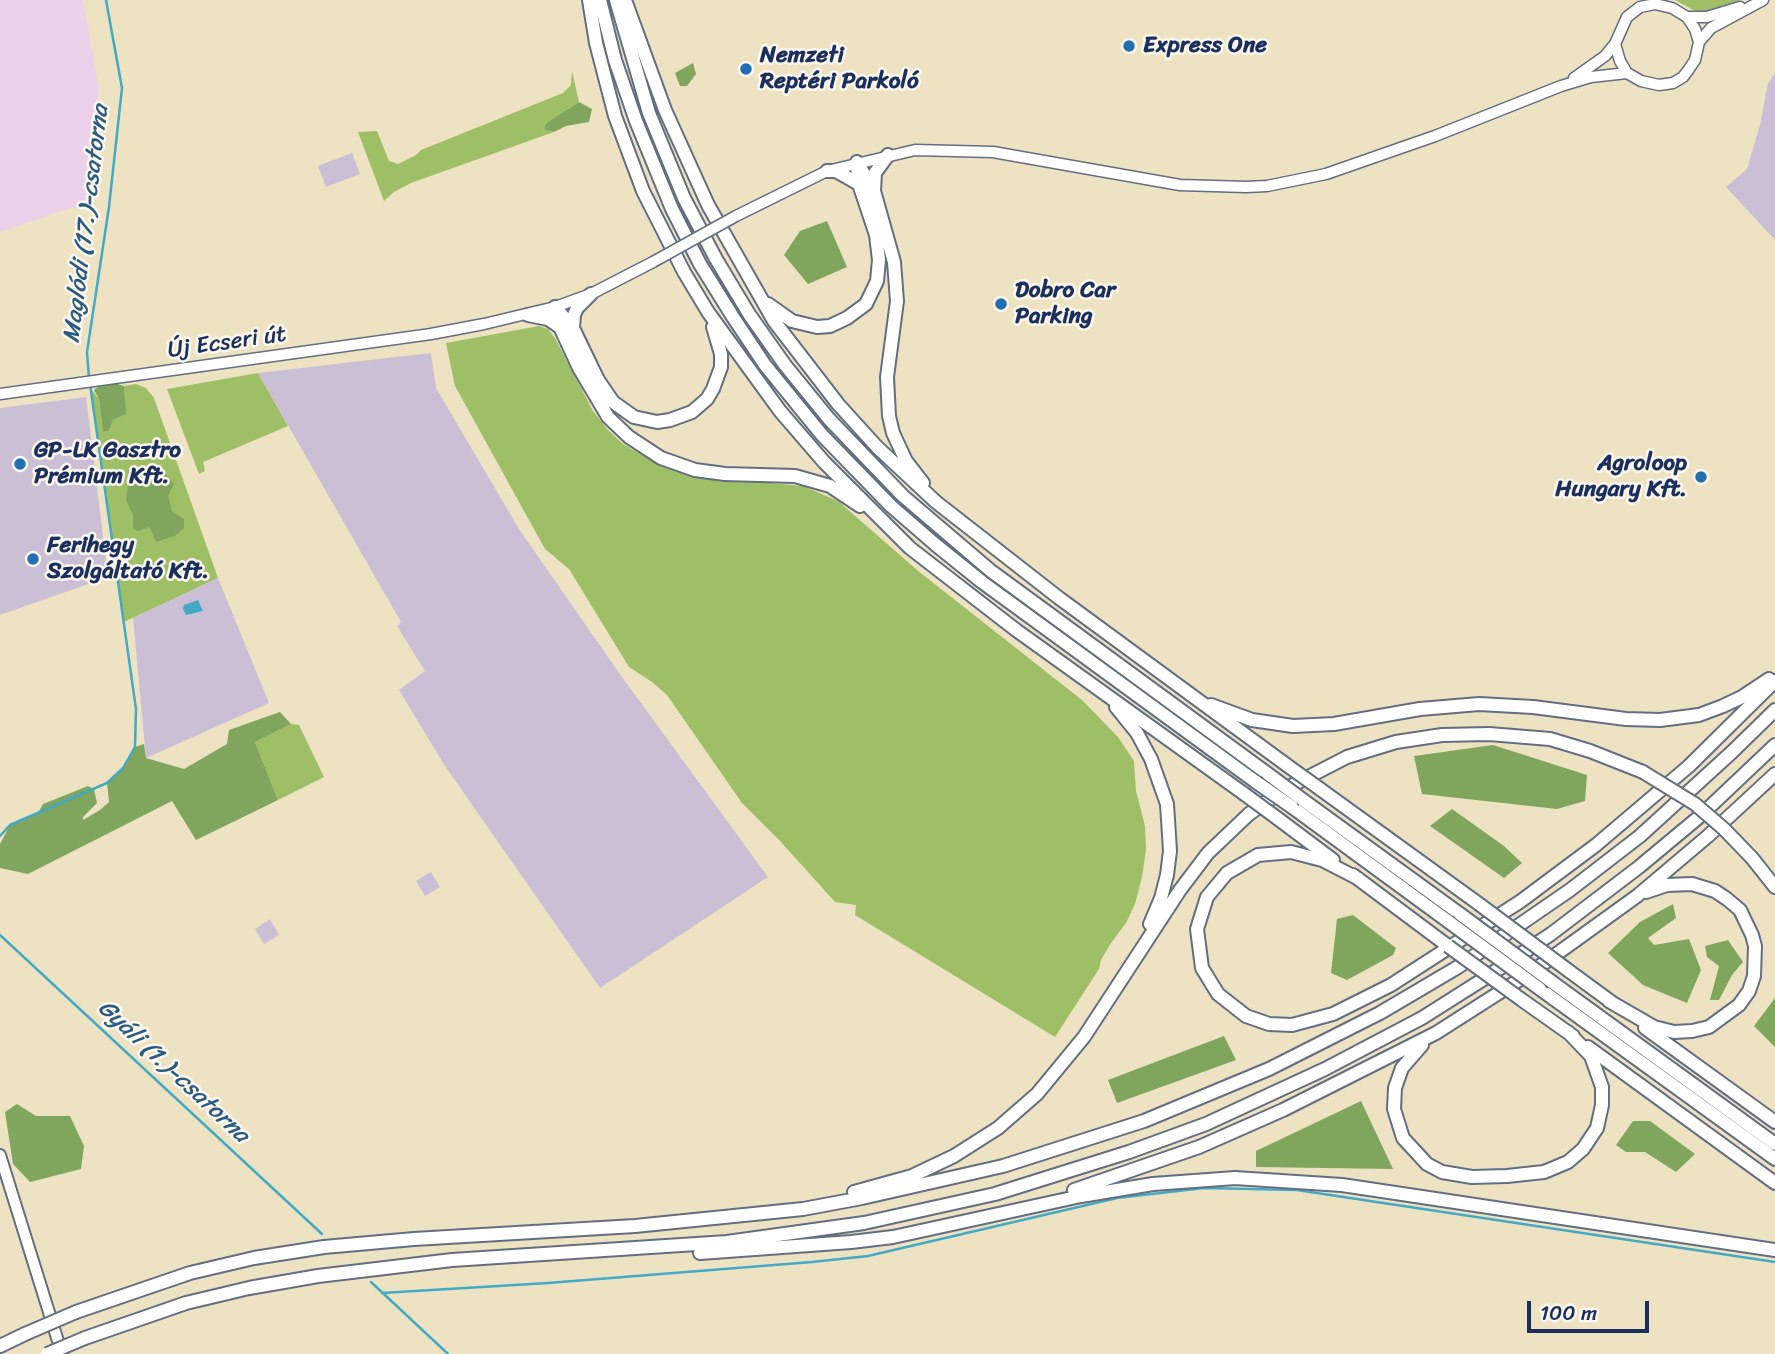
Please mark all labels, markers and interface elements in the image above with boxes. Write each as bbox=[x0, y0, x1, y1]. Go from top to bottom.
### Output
place label: Express One bbox=[1143, 32, 1267, 60]
marker: Express One bbox=[1121, 38, 1137, 54]
place label: Nemzeti Reptéri Parkoló bbox=[760, 42, 919, 96]
marker: Nemzeti Reptéri Parkoló bbox=[738, 61, 754, 77]
water label: Maglódi (17.)-csatorna bbox=[58, 103, 116, 345]
place label: Dobro Car Parking bbox=[1015, 277, 1115, 331]
marker: Dobro Car Parking bbox=[993, 296, 1009, 312]
street label: Új Ecseri út bbox=[166, 321, 288, 365]
place label: GP-LK Gasztro Prémium Kft. bbox=[34, 437, 181, 491]
place label: Agroloop Hungary Kft. bbox=[1555, 450, 1687, 504]
marker: GP-LK Gasztro Prémium Kft. bbox=[12, 456, 28, 472]
marker: Agroloop Hungary Kft. bbox=[1693, 469, 1709, 485]
place label: Ferihegy Szolgáltató Kft. bbox=[47, 532, 209, 586]
marker: Ferihegy Szolgáltató Kft. bbox=[25, 551, 41, 567]
water label: Gyáli (1.)-csatorna bbox=[91, 994, 255, 1150]
scale bar bbox=[1530, 1288, 1652, 1332]
text: 100 m bbox=[1540, 1294, 1597, 1332]

